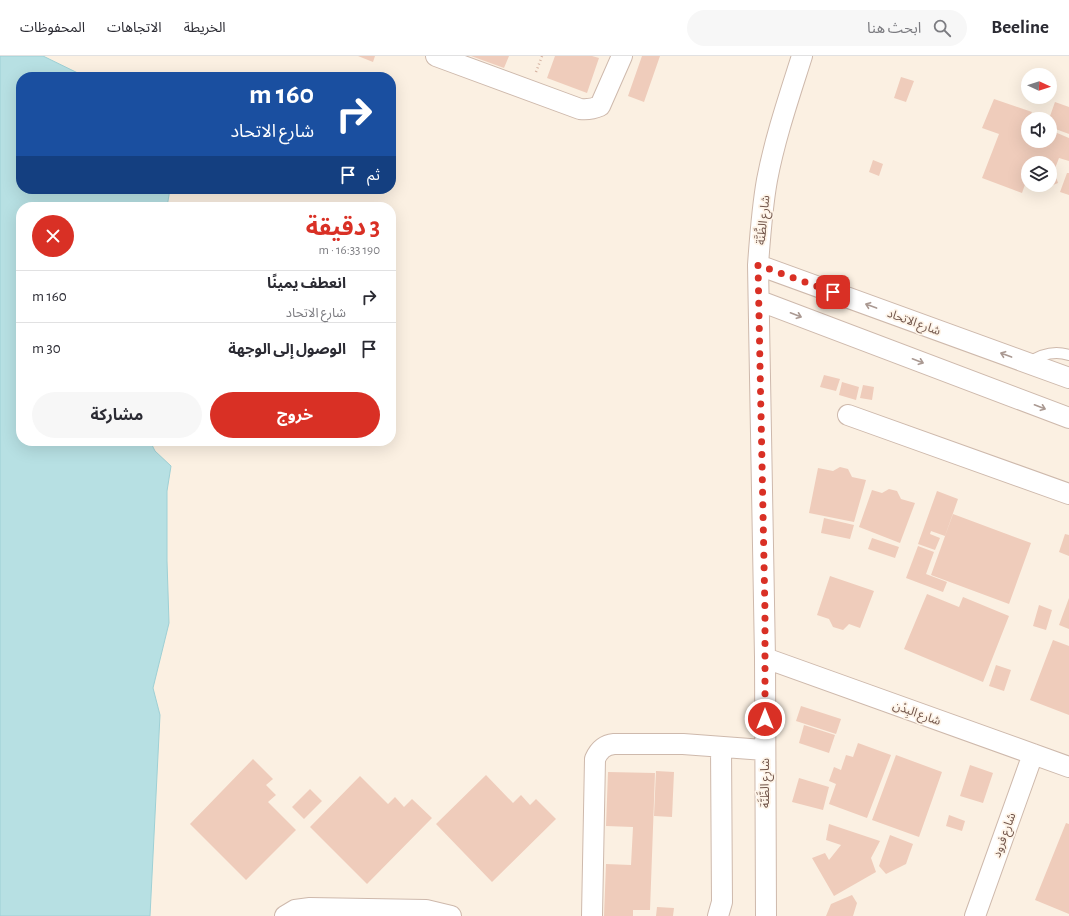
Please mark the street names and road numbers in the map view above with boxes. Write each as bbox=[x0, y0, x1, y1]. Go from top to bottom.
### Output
street label: شارع الظَّنَّة bbox=[752, 194, 775, 246]
street label: شارع الاتحاد bbox=[885, 307, 942, 340]
street label: شارع البِدْن bbox=[890, 699, 943, 730]
street label: شارع الظَّنَّة bbox=[756, 758, 774, 808]
street label: شارع فرود bbox=[990, 811, 1020, 860]

